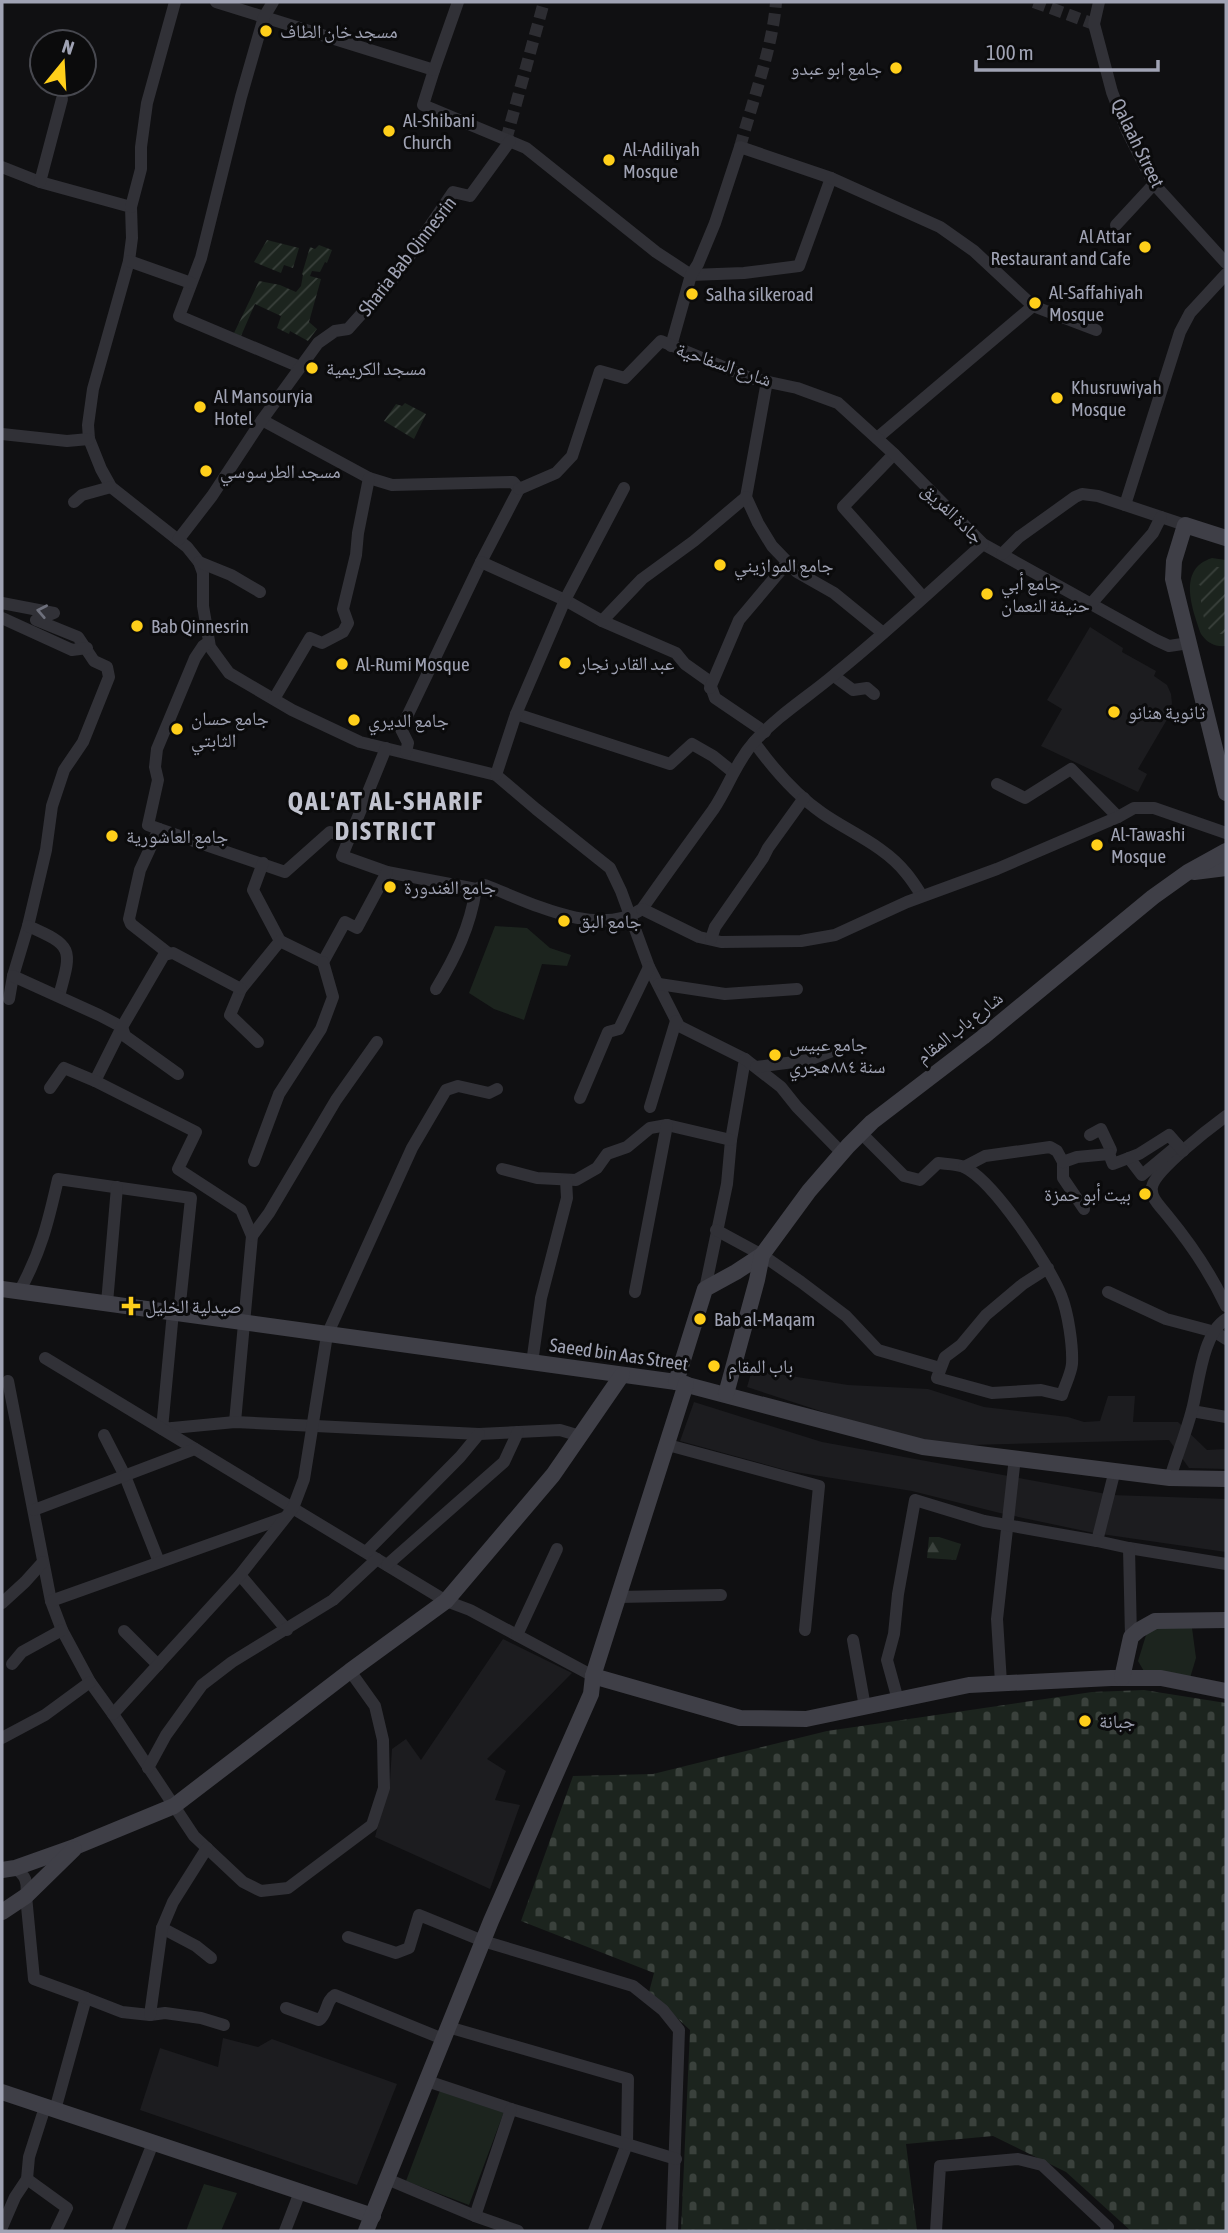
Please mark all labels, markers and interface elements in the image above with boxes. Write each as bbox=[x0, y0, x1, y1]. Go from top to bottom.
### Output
place label: مسجد خان الطاف bbox=[280, 20, 398, 43]
marker: مسجد خان الطاف bbox=[258, 23, 274, 39]
north arrow bbox=[28, 28, 98, 98]
scale bar bbox=[976, 28, 1158, 72]
text: N bbox=[60, 35, 77, 59]
text: 100 m bbox=[986, 40, 1034, 64]
place label: جامع ابو عبدو bbox=[790, 57, 882, 81]
marker: جامع ابو عبدو bbox=[888, 60, 904, 76]
street label: Qalaah Street bbox=[1107, 95, 1169, 191]
place label: Al-Shibani Church bbox=[403, 109, 475, 153]
marker: Al-Shibani Church bbox=[381, 123, 397, 139]
place label: Al-Adiliyah Mosque bbox=[623, 138, 700, 182]
marker: Al-Adiliyah Mosque bbox=[601, 152, 617, 168]
street label: Sharia Bab Qinnesrin bbox=[354, 192, 460, 320]
place label: Al Attar Restaurant and Cafe bbox=[990, 225, 1131, 269]
marker: Al Attar Restaurant and Cafe bbox=[1137, 239, 1153, 255]
place label: Al-Saffahiyah Mosque bbox=[1049, 281, 1143, 325]
place label: Salha silkeroad bbox=[706, 283, 814, 305]
marker: Salha silkeroad bbox=[684, 286, 700, 302]
marker: Al-Saffahiyah Mosque bbox=[1027, 295, 1043, 311]
street label: شارع السفاحية bbox=[673, 337, 775, 392]
place label: مسجد الكريمية bbox=[326, 357, 426, 380]
marker: مسجد الكريمية bbox=[304, 360, 320, 376]
place label: Khusruwiyah Mosque bbox=[1071, 376, 1162, 420]
place label: Al Mansouryia Hotel bbox=[214, 385, 313, 429]
marker: Khusruwiyah Mosque bbox=[1049, 390, 1065, 406]
marker: Al Mansouryia Hotel bbox=[192, 399, 208, 415]
place label: مسجد الطرسوسي bbox=[220, 460, 341, 487]
marker: مسجد الطرسوسي bbox=[198, 463, 214, 479]
street label: جادة الفريق bbox=[917, 478, 988, 549]
place label: جامع الموازيني bbox=[734, 554, 833, 581]
marker: جامع الموازيني bbox=[712, 557, 728, 573]
place label: جامع أبي حنيفة النعمان bbox=[1001, 572, 1090, 617]
marker: جامع أبي حنيفة النعمان bbox=[979, 586, 995, 602]
one-way arrow bbox=[37, 604, 49, 619]
place label: Bab Qinnesrin bbox=[151, 615, 249, 637]
marker: Bab Qinnesrin bbox=[129, 618, 145, 634]
place label: عبد القادر نجار bbox=[578, 652, 675, 675]
place label: Al-Rumi Mosque bbox=[356, 653, 470, 675]
marker: عبد القادر نجار bbox=[557, 655, 573, 671]
marker: Al-Rumi Mosque bbox=[334, 656, 350, 672]
place label: ثانوية هنانو bbox=[1128, 701, 1205, 724]
marker: ثانوية هنانو bbox=[1106, 704, 1122, 720]
place label: جامع حسان الثابتي bbox=[191, 707, 269, 756]
place label: جامع الديري bbox=[368, 709, 449, 736]
marker: جامع الديري bbox=[346, 712, 362, 728]
marker: جامع حسان الثابتي bbox=[169, 721, 185, 737]
district label: QAL'AT AL-SHARIF DISTRICT bbox=[288, 786, 484, 846]
place label: Al-Tawashi Mosque bbox=[1111, 823, 1185, 867]
place label: جامع العاشورية bbox=[126, 825, 228, 849]
marker: جامع العاشورية bbox=[104, 828, 120, 844]
marker: Al-Tawashi Mosque bbox=[1089, 837, 1105, 853]
place label: جامع الغندورة bbox=[404, 876, 496, 900]
marker: جامع الغندورة bbox=[382, 879, 398, 895]
place label: جامع البق bbox=[578, 910, 642, 934]
marker: جامع البق bbox=[556, 913, 572, 929]
street label: شارع باب المقام bbox=[911, 986, 1009, 1070]
place label: جامع عبيس سنة ٨٨٤هجري bbox=[789, 1033, 886, 1082]
marker: جامع عبيس سنة ٨٨٤هجري bbox=[767, 1047, 783, 1063]
place label: بيت أبو حمزة bbox=[1044, 1183, 1131, 1206]
marker: بيت أبو حمزة bbox=[1137, 1186, 1153, 1202]
place label: صيدلية الخليل bbox=[145, 1295, 242, 1318]
marker: صيدلية الخليل bbox=[123, 1298, 139, 1314]
place label: Bab al-Maqam bbox=[714, 1308, 815, 1330]
marker: Bab al-Maqam bbox=[692, 1311, 708, 1327]
street label: Saeed bin Aas Street bbox=[548, 1333, 690, 1375]
place label: باب المقام bbox=[728, 1355, 793, 1380]
marker: باب المقام bbox=[706, 1358, 722, 1374]
place label: جبانة bbox=[1099, 1710, 1135, 1733]
marker: جبانة bbox=[1077, 1713, 1093, 1729]

